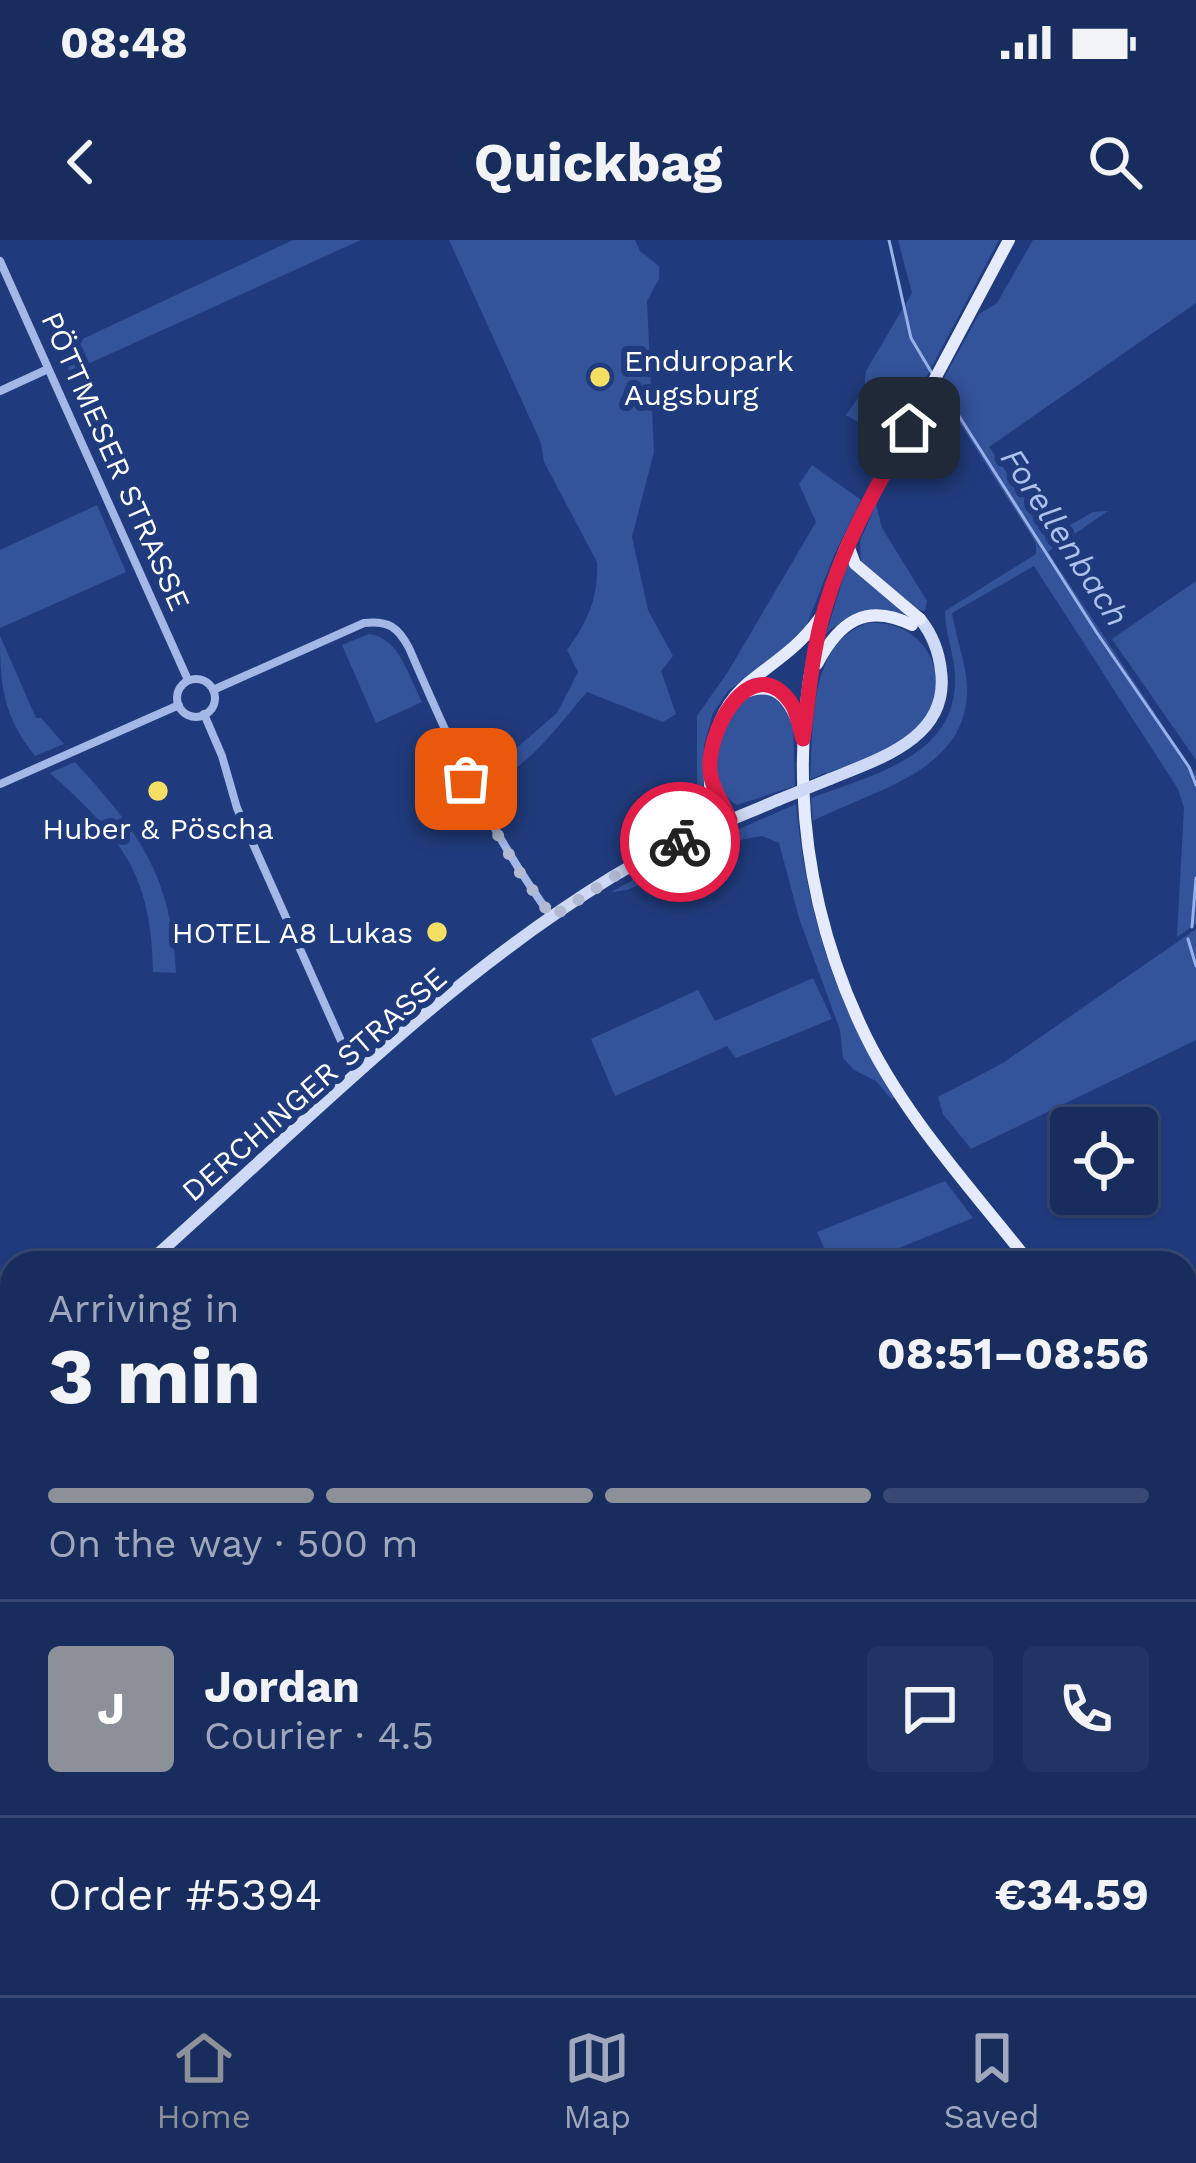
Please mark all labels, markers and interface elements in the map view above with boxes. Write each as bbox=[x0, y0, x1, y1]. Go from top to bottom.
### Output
text: 08:48 bbox=[60, 16, 188, 69]
icon: back bbox=[48, 129, 114, 195]
icon: search bbox=[1082, 129, 1148, 195]
text: Quickbag bbox=[474, 131, 722, 194]
street label: PÖTTMESER STRASSE bbox=[34, 306, 198, 616]
place label: Enduropark Augsburg bbox=[624, 343, 794, 412]
marker: Enduropark Augsburg bbox=[587, 364, 613, 390]
pin bbox=[858, 377, 960, 479]
icon: home bbox=[876, 395, 942, 461]
water label: Forellenbach bbox=[993, 440, 1137, 634]
pin bbox=[415, 728, 517, 830]
icon: bag bbox=[433, 746, 499, 812]
marker: Huber & Pöscha bbox=[145, 778, 171, 804]
courier bbox=[620, 782, 740, 902]
icon: bike bbox=[647, 809, 713, 875]
place label: Huber & Pöscha bbox=[42, 811, 274, 846]
place label: HOTEL A8 Lukas bbox=[172, 915, 413, 950]
marker: HOTEL A8 Lukas bbox=[424, 919, 450, 945]
street label: DERCHINGER STRASSE bbox=[175, 960, 453, 1208]
map controls bbox=[1050, 1107, 1158, 1215]
button: locate bbox=[1050, 1107, 1158, 1215]
text: Arriving in bbox=[48, 1286, 239, 1331]
text: 08:51–08:56 bbox=[877, 1327, 1149, 1380]
text: 3 min bbox=[48, 1330, 261, 1422]
text: On the way · 500 m bbox=[48, 1521, 418, 1566]
button: chat bbox=[867, 1646, 993, 1772]
button: phone bbox=[1023, 1646, 1149, 1772]
text: Jordan bbox=[204, 1660, 360, 1713]
text: J bbox=[97, 1682, 125, 1735]
text: Courier · 4.5 bbox=[204, 1713, 434, 1758]
text: Order #5394 bbox=[48, 1868, 322, 1921]
text: €34.59 bbox=[995, 1868, 1149, 1921]
tab: Home bbox=[156, 2025, 251, 2136]
tab: Map bbox=[564, 2025, 631, 2136]
tab: Saved bbox=[944, 2025, 1040, 2136]

